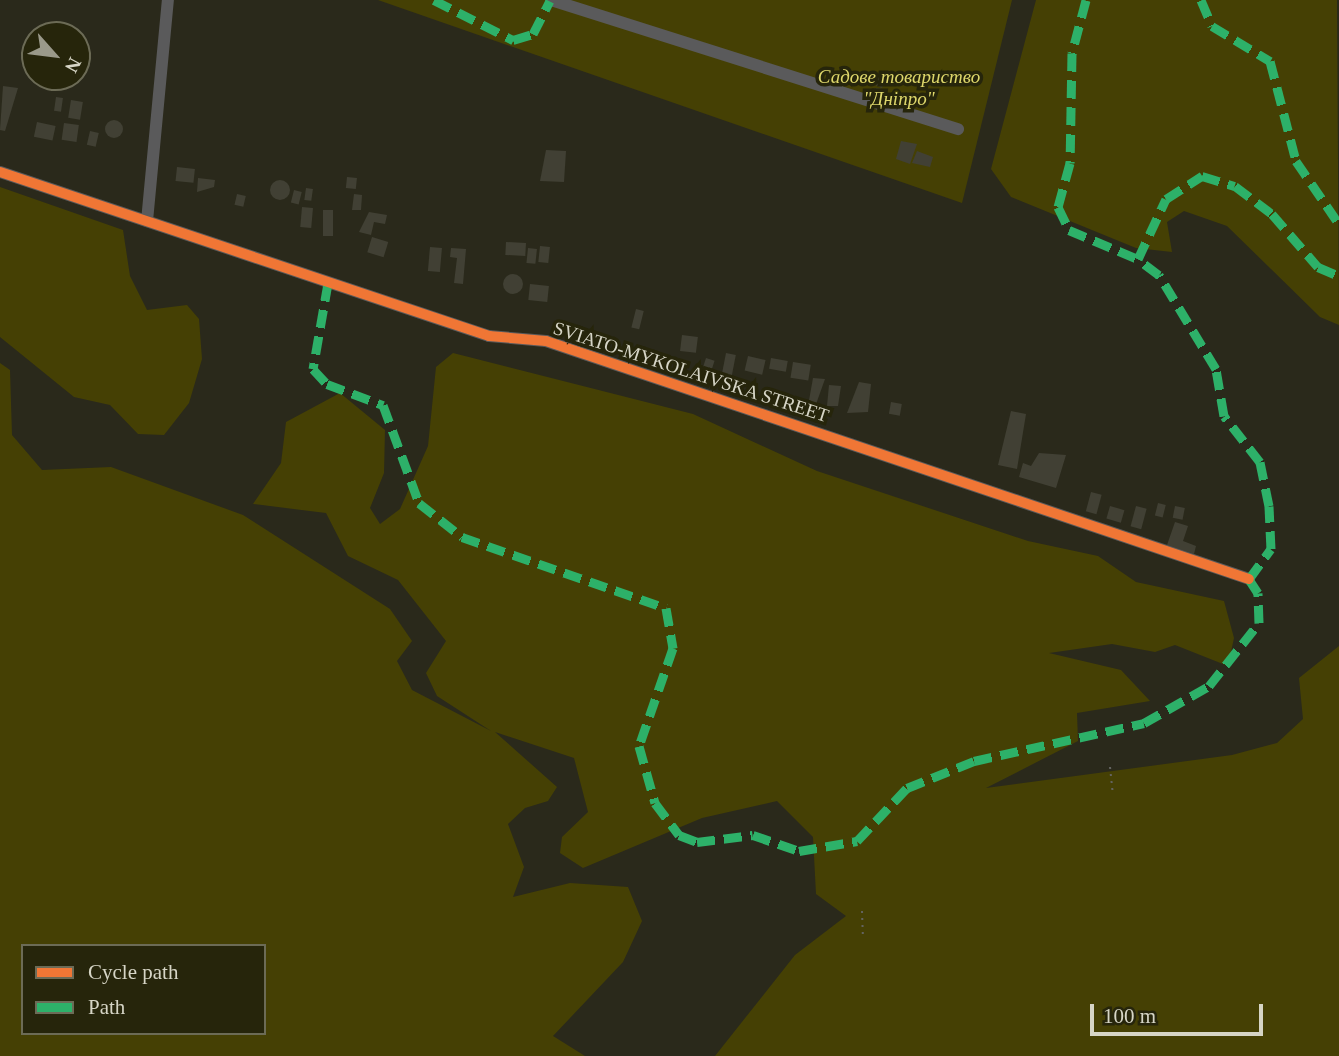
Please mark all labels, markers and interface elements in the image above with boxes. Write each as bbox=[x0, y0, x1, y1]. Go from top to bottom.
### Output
north arrow bbox=[21, 21, 91, 91]
text: N bbox=[61, 54, 86, 76]
park label: Садове товариство "Дніпро" bbox=[818, 66, 980, 110]
street label: SVIATO-MYKOLAIVSKA STREET bbox=[550, 316, 832, 428]
legend bbox=[21, 944, 266, 1035]
text: Cycle path bbox=[88, 960, 178, 984]
scale bar bbox=[1094, 990, 1267, 1034]
text: Path bbox=[88, 995, 125, 1019]
text: 100 m bbox=[1103, 1004, 1156, 1028]

